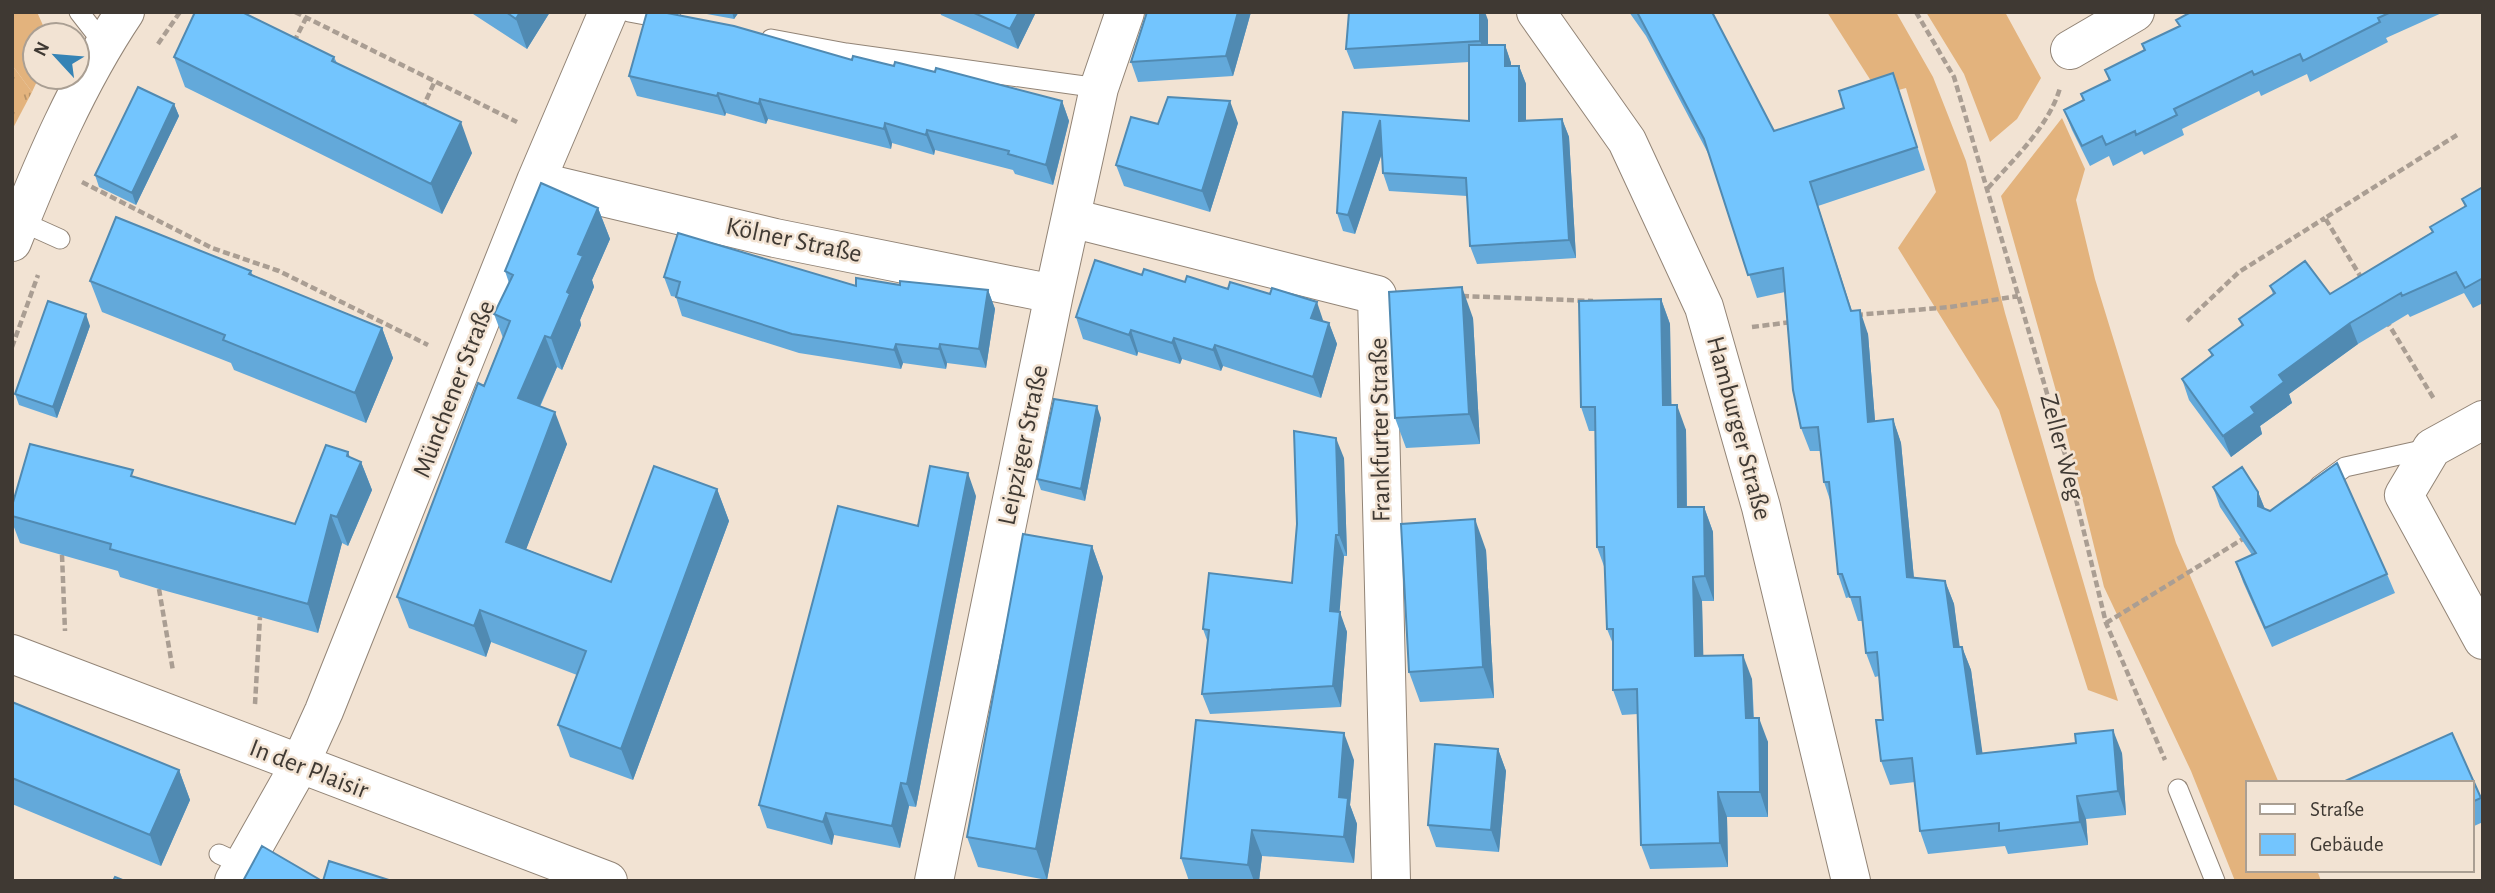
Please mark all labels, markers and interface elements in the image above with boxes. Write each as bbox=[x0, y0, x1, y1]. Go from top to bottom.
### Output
north arrow bbox=[21, 21, 91, 91]
text: N bbox=[31, 39, 54, 59]
street label: Kölner Straße bbox=[724, 213, 864, 267]
street label: Münchener Straße bbox=[408, 297, 500, 481]
street label: Hamburger Straße bbox=[1702, 333, 1776, 523]
street label: Frankfurter Straße bbox=[1365, 338, 1395, 522]
street label: Leipziger Straße bbox=[993, 363, 1053, 527]
street label: Zeller Weg bbox=[2035, 391, 2089, 503]
street label: In der Plaisir bbox=[246, 734, 373, 804]
legend bbox=[2246, 781, 2474, 872]
text: Straße bbox=[2310, 799, 2364, 820]
text: Gebäude bbox=[2310, 834, 2384, 855]

